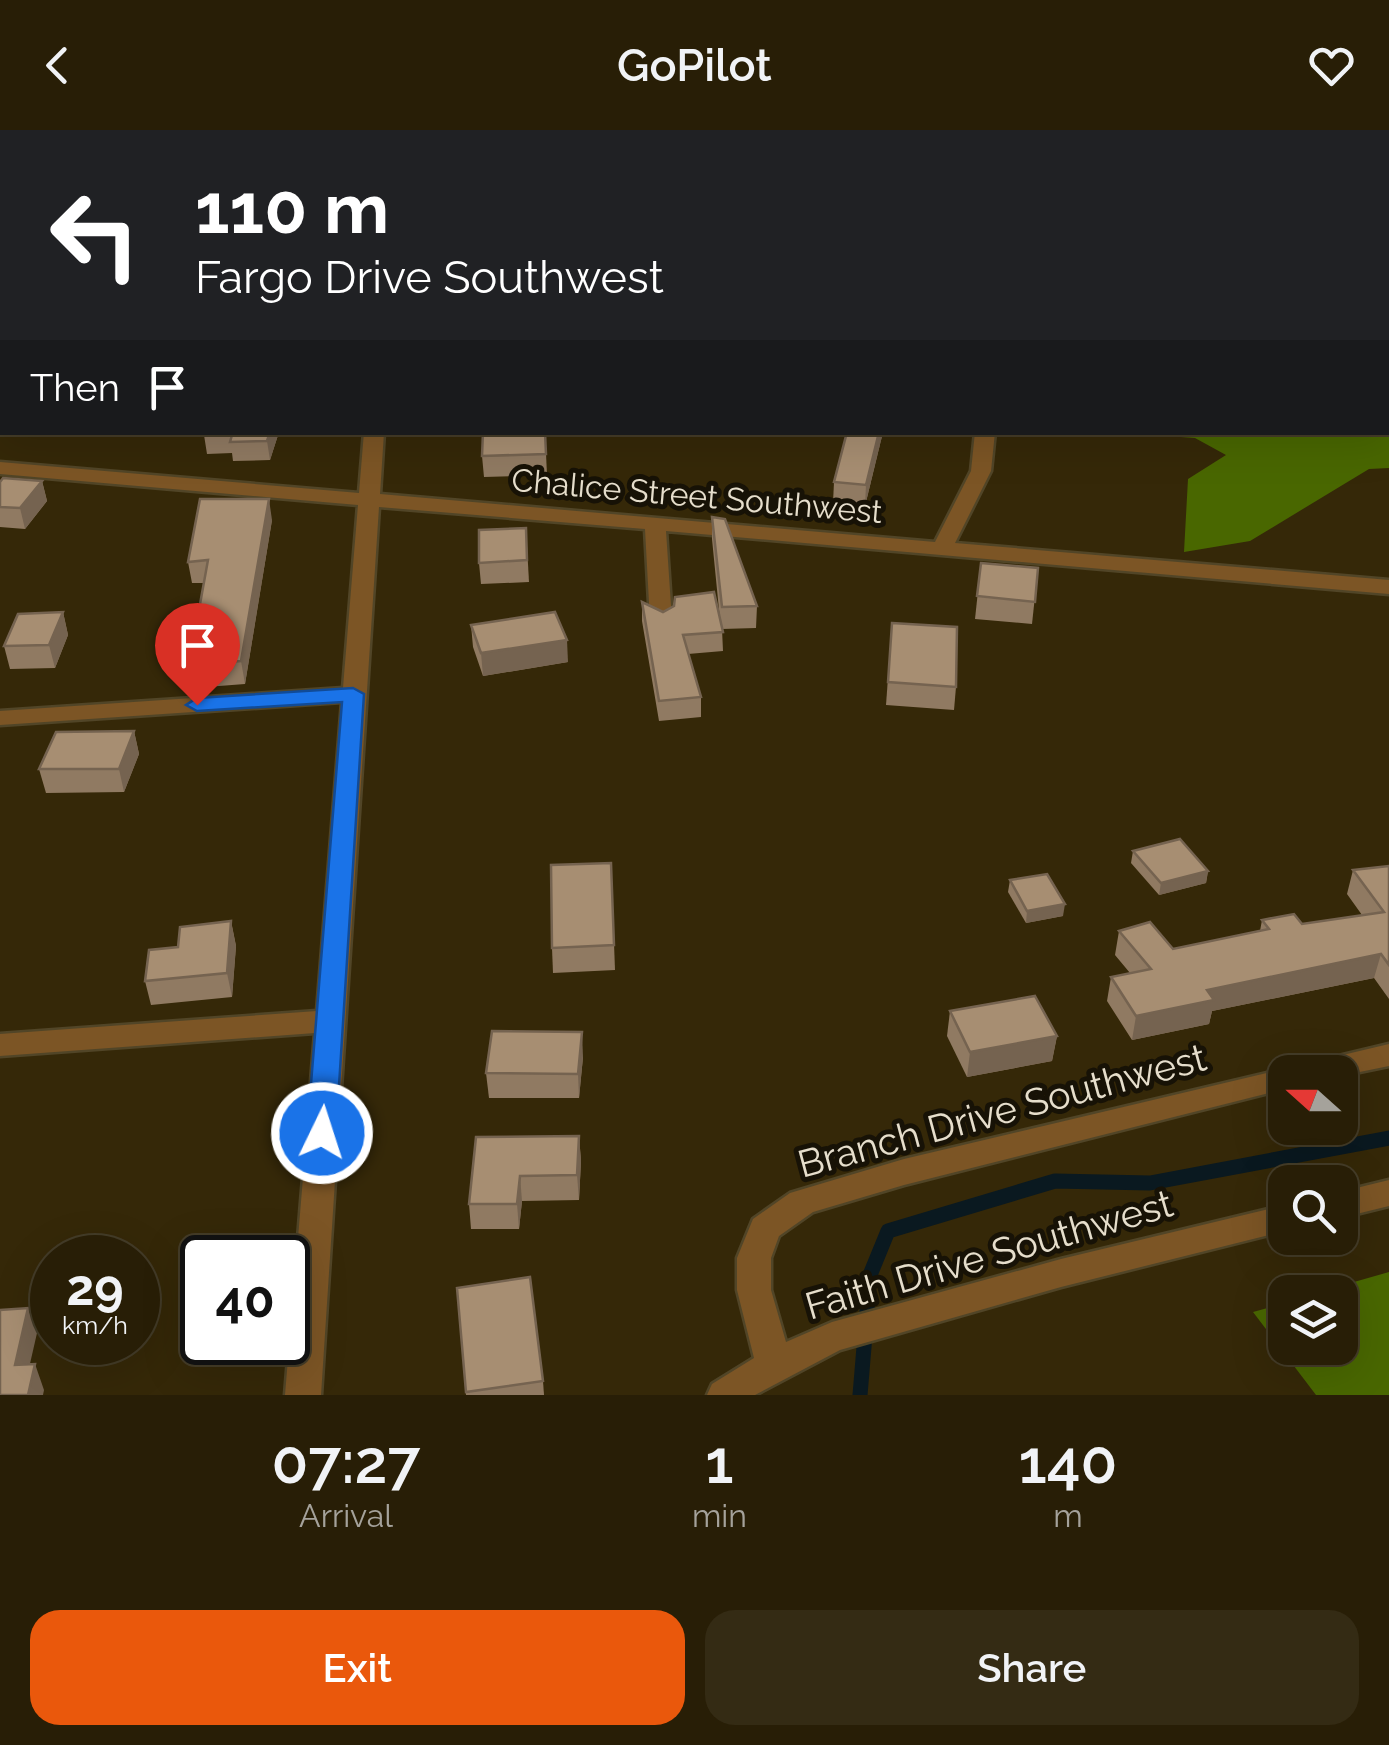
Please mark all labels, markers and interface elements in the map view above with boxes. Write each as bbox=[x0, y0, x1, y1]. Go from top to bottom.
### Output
icon: back bbox=[30, 38, 85, 93]
icon: heart bbox=[1304, 38, 1359, 93]
text: GoPilot bbox=[617, 39, 772, 92]
text: 110 m bbox=[195, 167, 389, 249]
icon: left bbox=[30, 170, 160, 300]
text: Fargo Drive Southwest bbox=[195, 251, 664, 304]
icon: arrive bbox=[140, 360, 195, 415]
text: Then bbox=[30, 365, 120, 410]
street label: Chalice Street Southwest bbox=[510, 461, 884, 530]
pin bbox=[155, 603, 240, 706]
icon: arrive bbox=[170, 618, 225, 673]
street label: Branch Drive Southwest bbox=[793, 1034, 1211, 1187]
north arrow bbox=[1268, 1055, 1358, 1145]
map controls bbox=[1268, 1055, 1358, 1365]
position arrow bbox=[270, 1081, 374, 1185]
button: search bbox=[1268, 1165, 1358, 1255]
street label: Faith Drive Southwest bbox=[800, 1180, 1178, 1329]
speed limit sign: 40 bbox=[180, 1235, 310, 1365]
text: 29 bbox=[66, 1258, 124, 1317]
button: layers bbox=[1268, 1275, 1358, 1365]
text: km/h bbox=[62, 1310, 128, 1340]
text: 07:27 bbox=[272, 1427, 420, 1497]
text: 1 bbox=[705, 1427, 734, 1497]
text: 140 bbox=[1019, 1427, 1117, 1497]
text: Arrival bbox=[299, 1497, 393, 1534]
text: min bbox=[692, 1497, 747, 1534]
text: m bbox=[1053, 1497, 1083, 1534]
button: Exit bbox=[30, 1610, 685, 1725]
button: Share bbox=[705, 1610, 1359, 1725]

